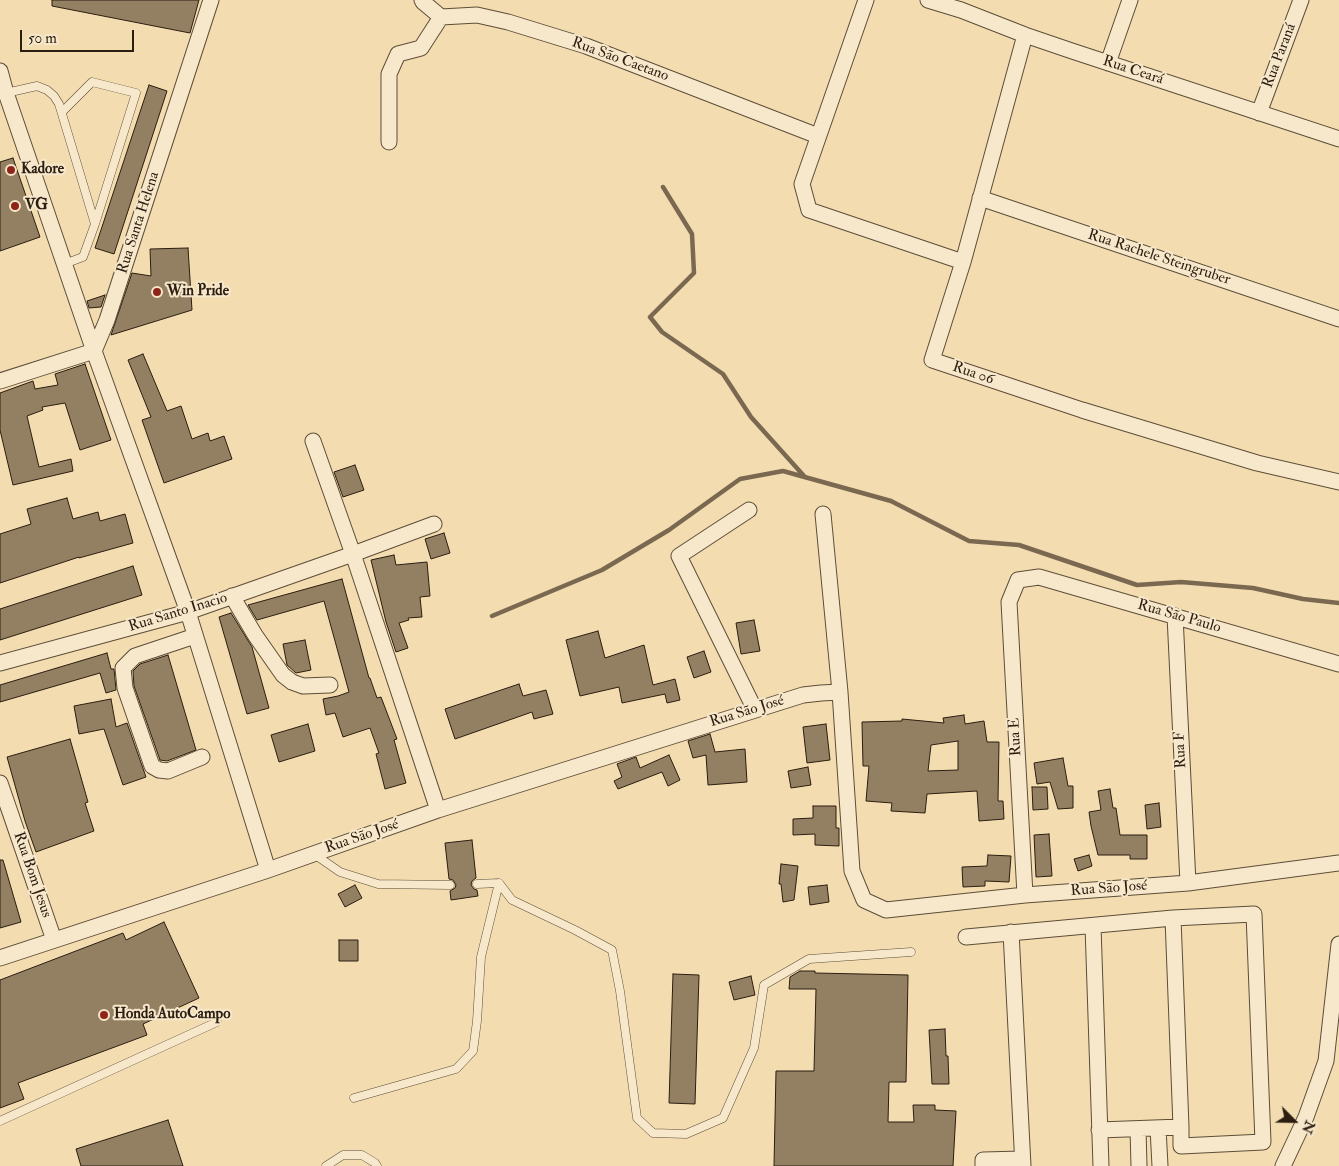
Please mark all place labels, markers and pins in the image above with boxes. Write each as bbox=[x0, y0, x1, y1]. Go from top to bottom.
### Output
place label: Kadore bbox=[21, 161, 64, 179]
marker: Kadore bbox=[5, 164, 17, 176]
place label: VG bbox=[25, 197, 48, 215]
marker: VG bbox=[9, 200, 21, 212]
place label: Win Pride bbox=[167, 283, 229, 301]
marker: Win Pride bbox=[151, 286, 163, 298]
place label: Honda AutoCampo bbox=[114, 1006, 230, 1024]
marker: Honda AutoCampo bbox=[98, 1009, 110, 1021]

